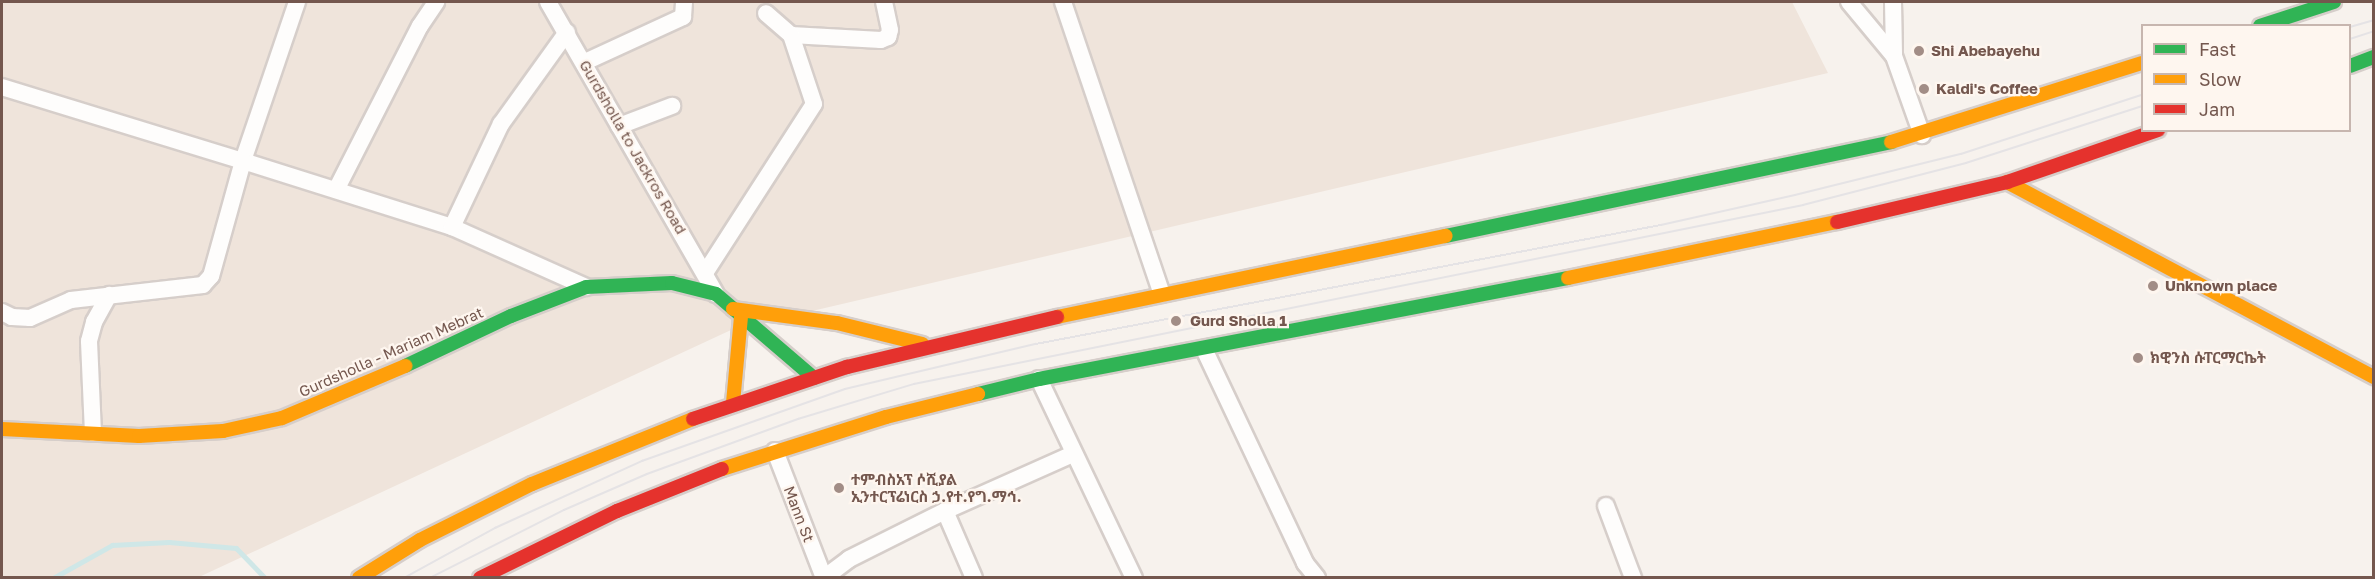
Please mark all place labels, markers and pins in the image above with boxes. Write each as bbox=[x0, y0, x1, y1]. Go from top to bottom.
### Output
place label: Shi Abebayehu bbox=[1931, 42, 2040, 60]
marker: Shi Abebayehu bbox=[1912, 44, 1926, 58]
place label: Kaldi's Coffee bbox=[1936, 80, 2038, 98]
marker: Kaldi's Coffee bbox=[1917, 82, 1931, 96]
place label: Unknown place bbox=[2165, 277, 2277, 295]
marker: Unknown place bbox=[2146, 279, 2160, 293]
marker: Gurd Sholla 1 bbox=[1167, 312, 1185, 330]
place label: Gurd Sholla 1 bbox=[1190, 312, 1287, 330]
place label: ክዊንስ ሱፐርማርኬት bbox=[2150, 349, 2266, 367]
marker: ክዊንስ ሱፐርማርኬት bbox=[2131, 351, 2145, 365]
place label: ተምብስአፕ ሶሺያል ኢንተርፕሬነርስ ኃ.የተ.የግ.ማኅ. bbox=[851, 470, 1021, 505]
marker: ተምብስአፕ ሶሺያል ኢንተርፕሬነርስ ኃ.የተ.የግ.ማኅ. bbox=[832, 481, 846, 495]

